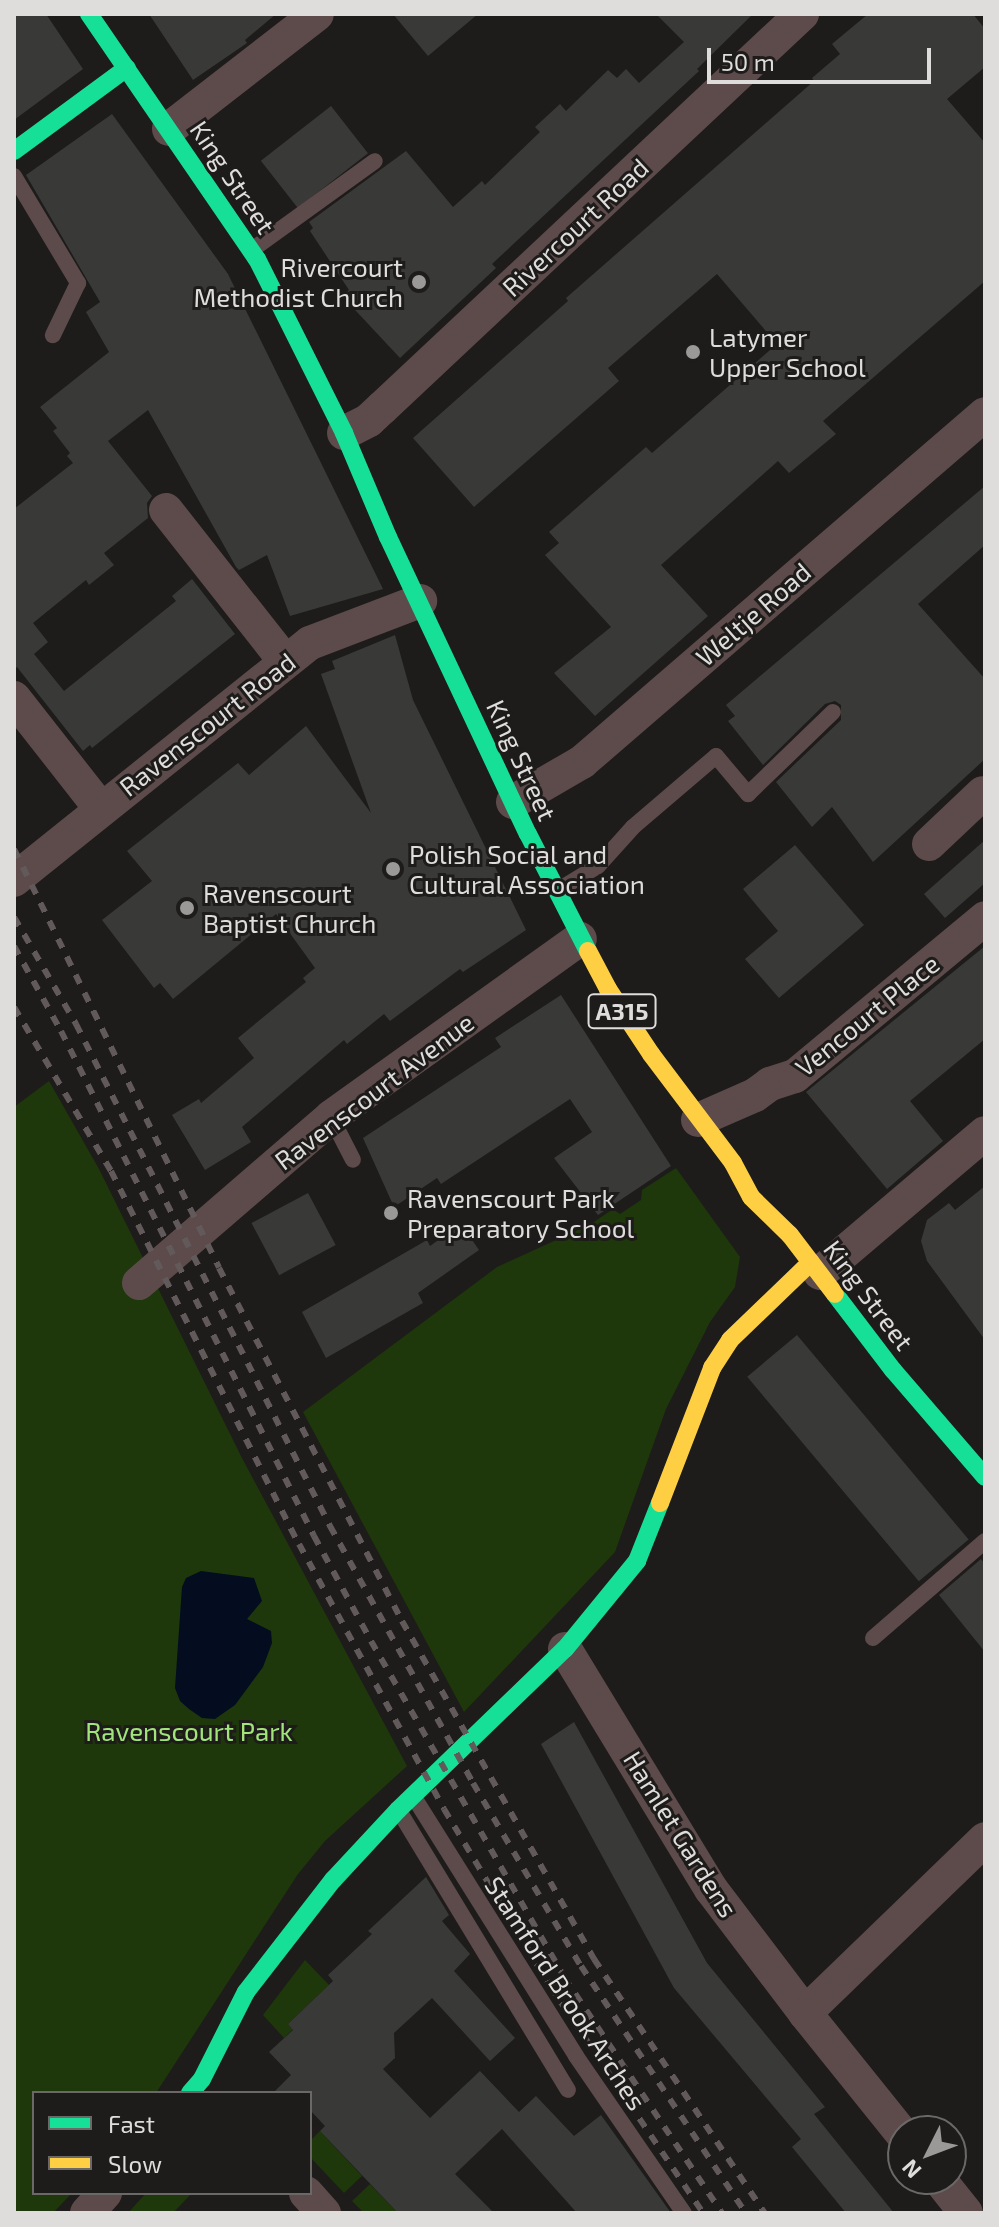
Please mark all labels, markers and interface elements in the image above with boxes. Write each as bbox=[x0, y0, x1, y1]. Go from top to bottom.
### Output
scale bar bbox=[711, 32, 935, 82]
text: 50 m bbox=[721, 47, 775, 76]
street label: King Street bbox=[184, 115, 282, 239]
street label: Rivercourt Road bbox=[496, 151, 654, 303]
place label: Rivercourt Methodist Church bbox=[194, 251, 403, 312]
marker: Rivercourt Methodist Church bbox=[410, 273, 428, 291]
place label: Latymer Upper School bbox=[709, 321, 866, 382]
marker: Latymer Upper School bbox=[684, 343, 702, 361]
street label: Weltje Road bbox=[689, 556, 817, 672]
street label: Ravenscourt Road bbox=[113, 646, 301, 802]
street label: King Street bbox=[481, 695, 563, 825]
place label: Polish Social and Cultural Association bbox=[409, 838, 646, 900]
marker: Polish Social and Cultural Association bbox=[384, 860, 402, 878]
place label: Ravenscourt Baptist Church bbox=[203, 877, 376, 938]
marker: Ravenscourt Baptist Church bbox=[178, 899, 196, 917]
street label: Vencourt Place bbox=[789, 948, 945, 1082]
road number: A315 bbox=[586, 991, 658, 1031]
street label: Ravenscourt Avenue bbox=[268, 1006, 480, 1176]
place label: Ravenscourt Park Preparatory School bbox=[407, 1182, 635, 1244]
marker: Ravenscourt Park Preparatory School bbox=[382, 1204, 400, 1222]
street label: King Street bbox=[818, 1234, 920, 1356]
park label: Ravenscourt Park bbox=[85, 1715, 293, 1747]
street label: Hamlet Gardens bbox=[617, 1745, 745, 1923]
street label: Stamford Brook Arches bbox=[479, 1870, 653, 2116]
legend bbox=[32, 2091, 312, 2195]
text: Fast bbox=[108, 2109, 155, 2138]
north arrow bbox=[887, 2115, 967, 2195]
text: Slow bbox=[108, 2149, 162, 2178]
text: N bbox=[896, 2155, 926, 2184]

